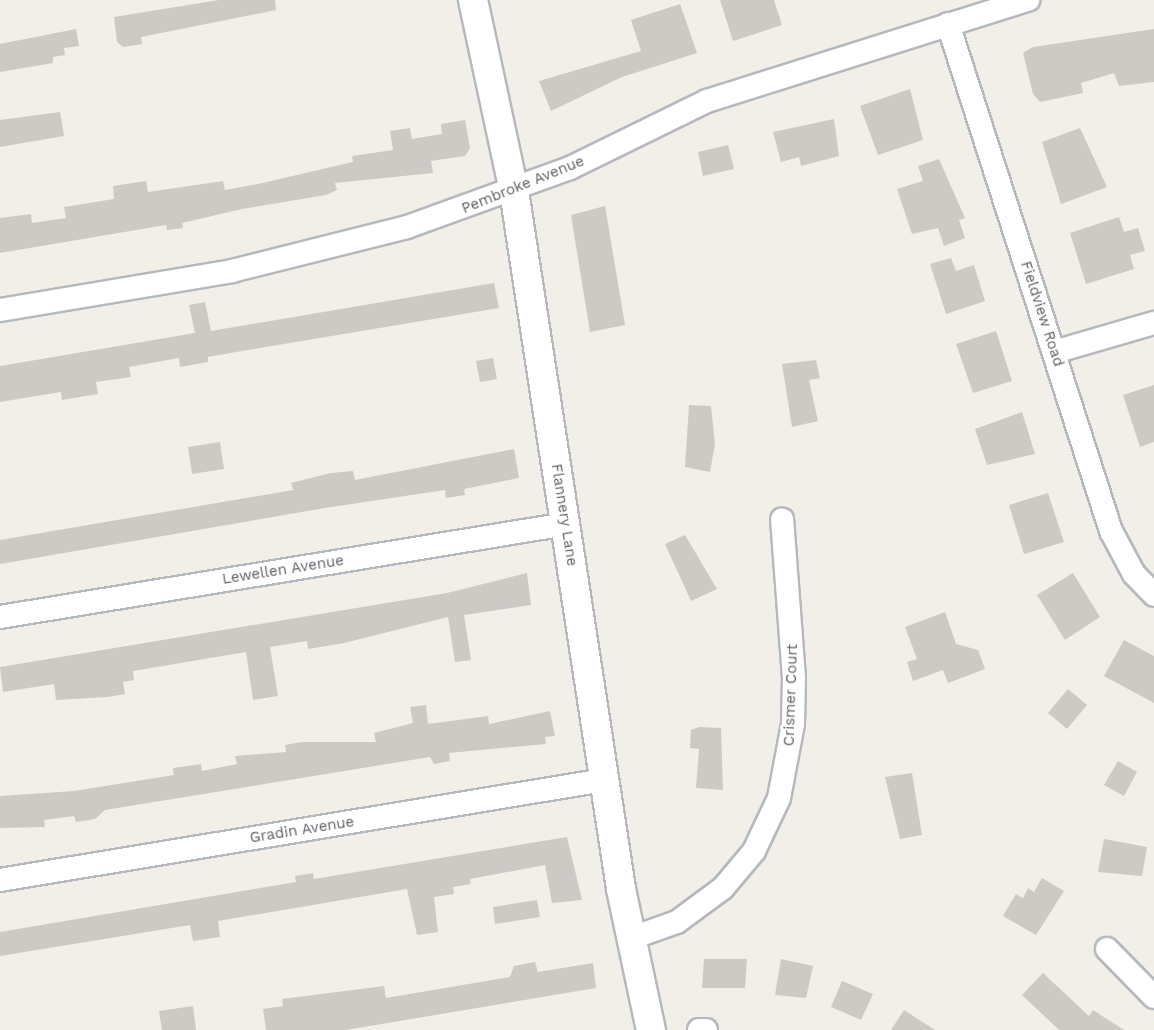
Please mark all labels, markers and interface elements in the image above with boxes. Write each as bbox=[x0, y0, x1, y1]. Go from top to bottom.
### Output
street label: Pembroke Avenue bbox=[459, 152, 587, 218]
street label: Fieldview Road bbox=[1016, 259, 1068, 369]
street label: Flannery Lane bbox=[547, 462, 581, 568]
street label: Lewellen Avenue bbox=[221, 551, 345, 589]
street label: Crismer Court bbox=[780, 643, 802, 747]
street label: Gradin Avenue bbox=[248, 813, 356, 847]

